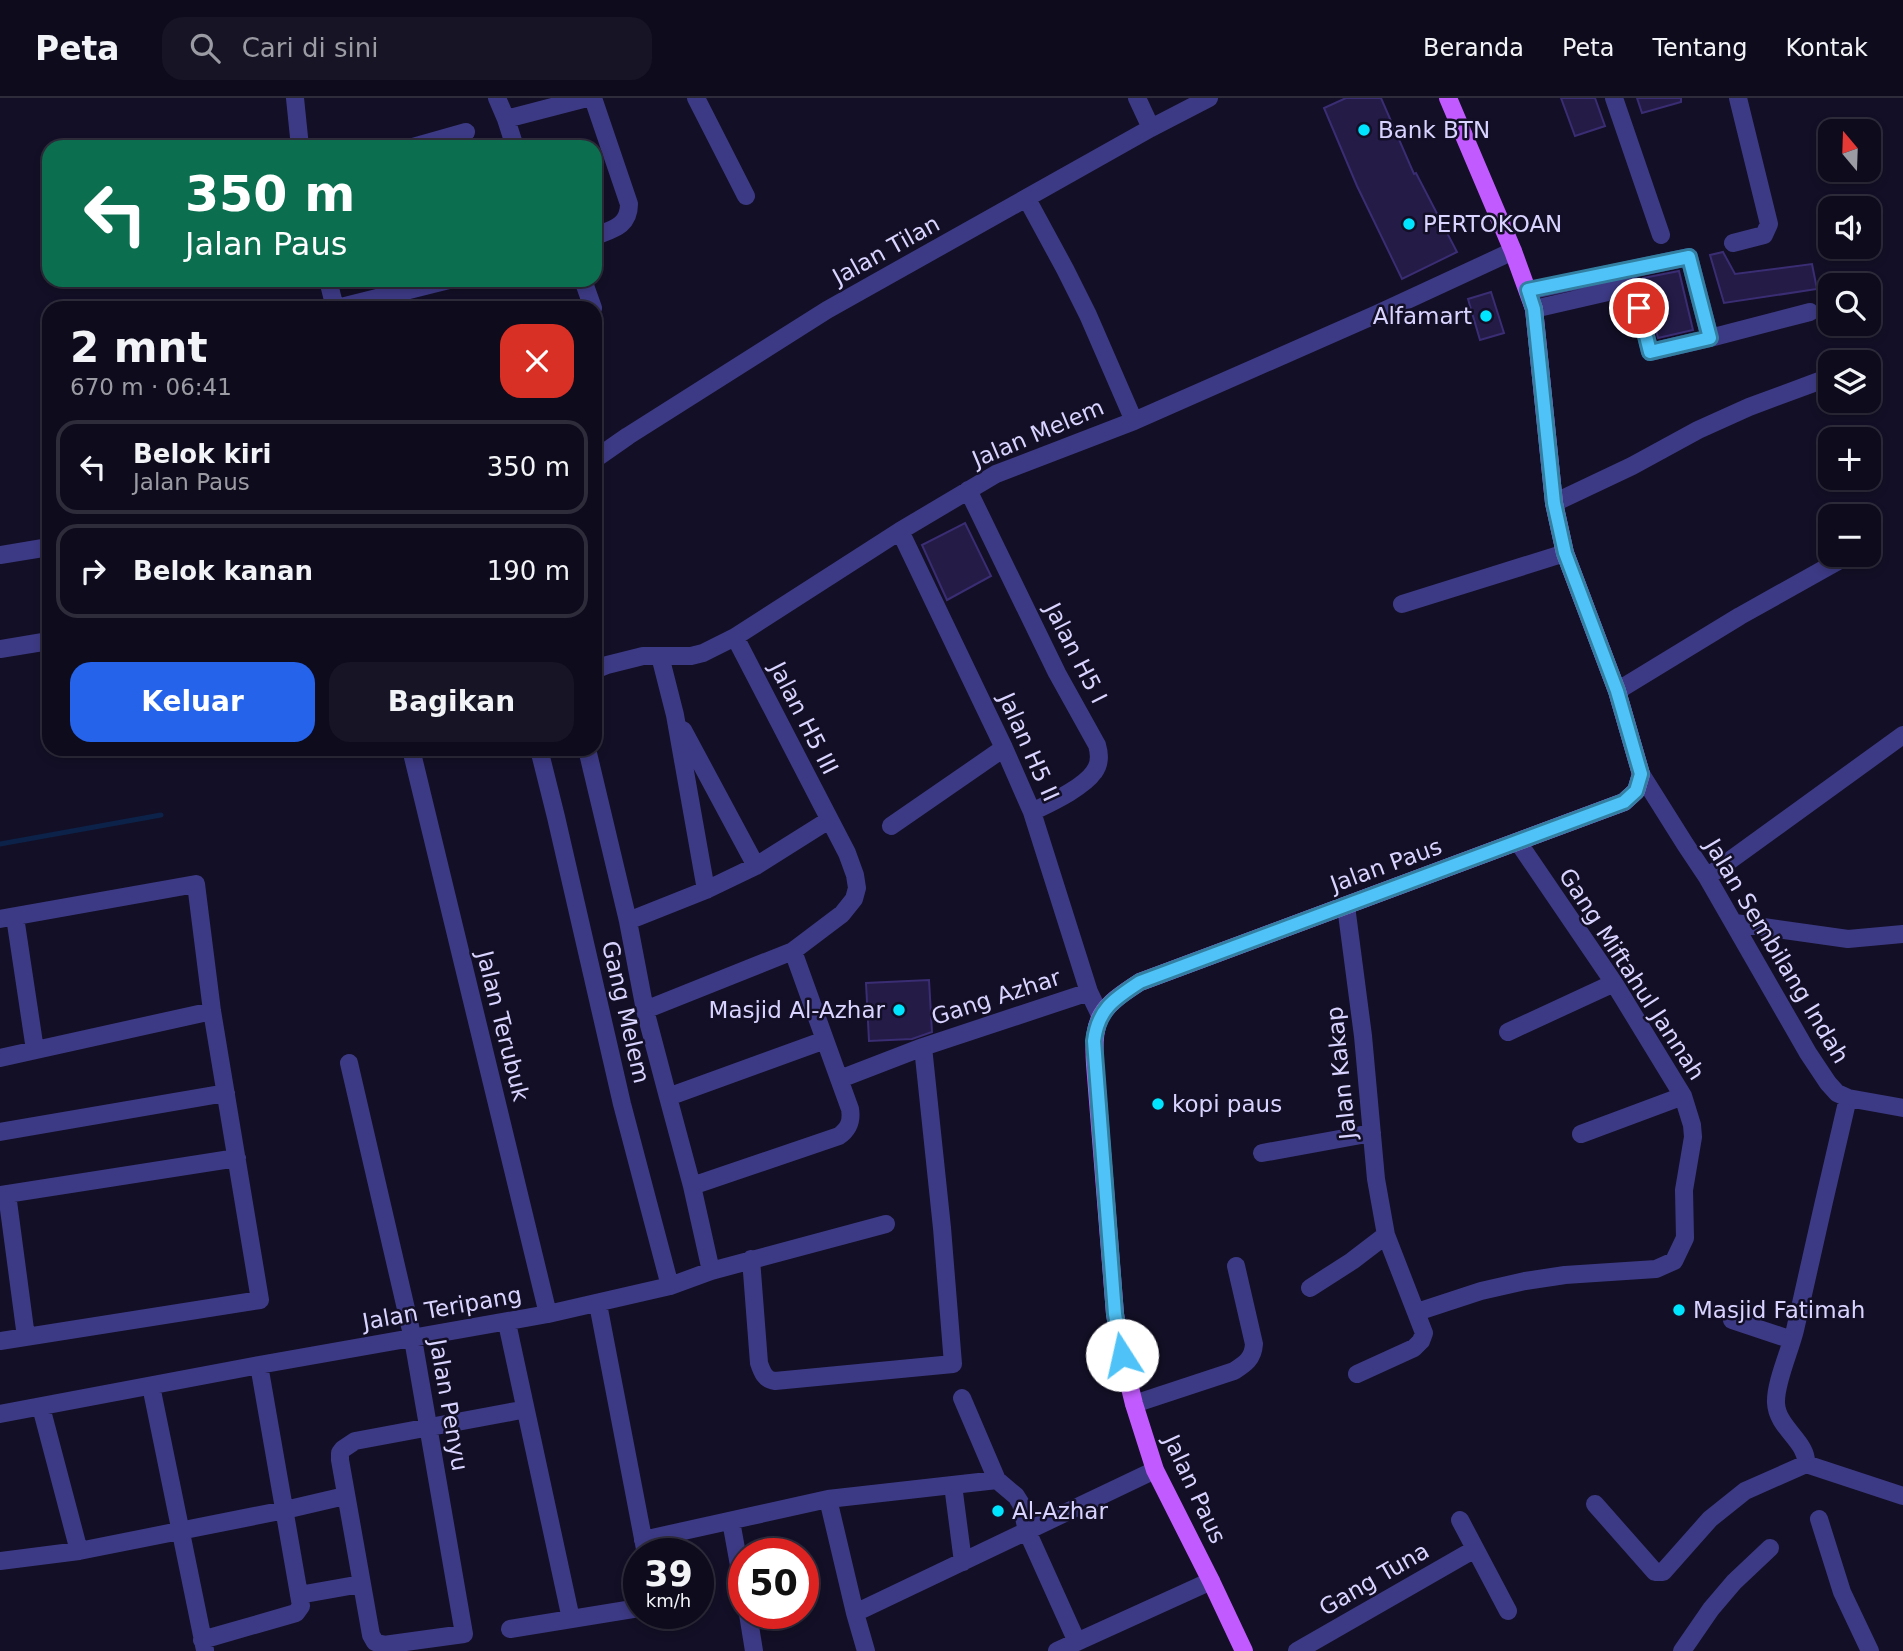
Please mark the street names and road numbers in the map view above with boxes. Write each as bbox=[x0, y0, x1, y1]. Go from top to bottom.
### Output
street label: Jalan Tilan bbox=[826, 210, 944, 291]
street label: Jalan Melem bbox=[967, 394, 1108, 473]
street label: Jalan H5 I bbox=[1039, 597, 1112, 708]
street label: Jalan H5 III bbox=[764, 656, 843, 779]
street label: Jalan H5 II bbox=[993, 687, 1064, 805]
street label: Jalan Sembilang Indah bbox=[1699, 832, 1854, 1068]
street label: Jalan Paus bbox=[1325, 833, 1445, 898]
street label: Gang Miftahul Jannah bbox=[1554, 863, 1710, 1085]
street label: Gang Melem bbox=[597, 938, 655, 1086]
street label: Jalan Terubuk bbox=[471, 946, 534, 1105]
street label: Gang Azhar bbox=[928, 964, 1064, 1030]
street label: Jalan Kakap bbox=[1321, 1005, 1361, 1143]
street label: Jalan Teripang bbox=[358, 1281, 524, 1335]
street label: Jalan Penyu bbox=[424, 1335, 473, 1473]
street label: Jalan Paus bbox=[1158, 1429, 1231, 1547]
street label: Gang Tuna bbox=[1315, 1537, 1433, 1621]

